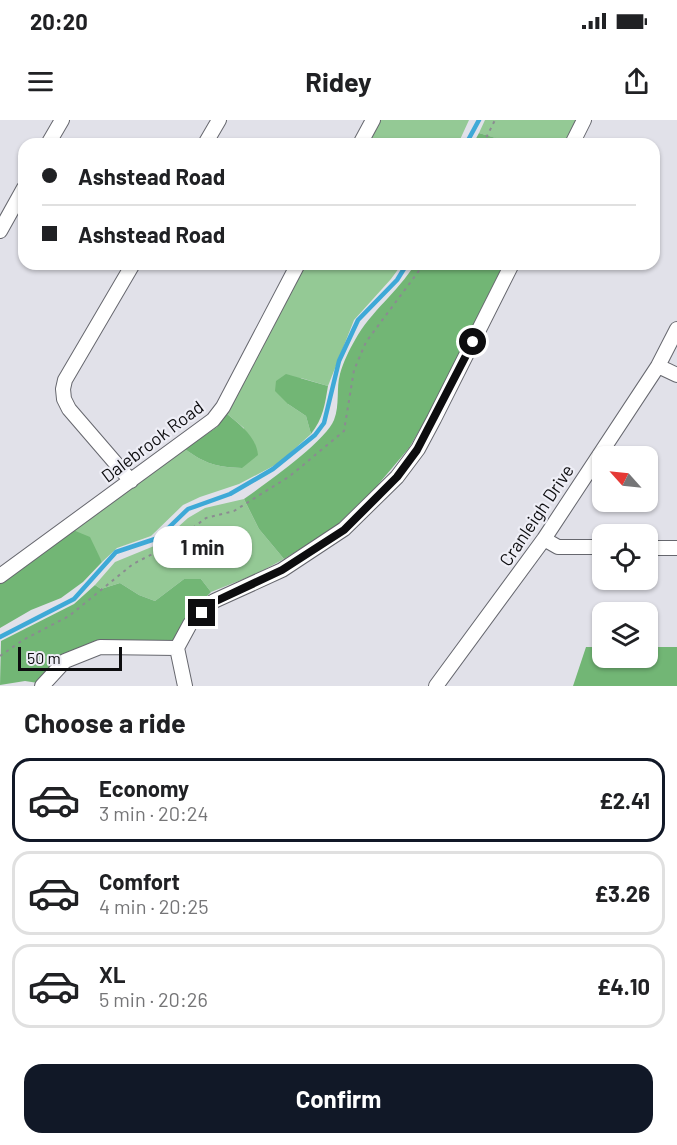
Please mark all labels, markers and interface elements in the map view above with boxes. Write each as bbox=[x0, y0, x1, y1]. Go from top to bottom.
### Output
text: 20:20 bbox=[30, 8, 88, 34]
icon: menu bbox=[24, 65, 57, 98]
text: Ridey bbox=[305, 65, 372, 97]
icon: share bbox=[620, 65, 653, 98]
text: Ashstead Road bbox=[78, 163, 225, 189]
text: Ashstead Road bbox=[78, 221, 225, 247]
route start bbox=[459, 328, 486, 355]
street label: Dalebrook Road bbox=[97, 395, 207, 487]
north arrow bbox=[592, 446, 658, 512]
map controls bbox=[592, 446, 658, 668]
street label: Cranleigh Drive bbox=[494, 460, 578, 570]
button: locate bbox=[592, 524, 658, 590]
callout: 1 min bbox=[152, 526, 252, 568]
text: 1 min bbox=[181, 535, 224, 559]
route end bbox=[188, 599, 215, 626]
button: layers bbox=[592, 602, 658, 668]
scale bar bbox=[18, 644, 122, 672]
text: 50 m bbox=[27, 648, 61, 667]
text: Choose a ride bbox=[24, 706, 186, 738]
icon: car bbox=[27, 773, 81, 827]
text: Economy bbox=[99, 775, 189, 801]
text: £2.41 bbox=[599, 787, 650, 813]
text: 3 min · 20:24 bbox=[99, 801, 208, 825]
icon: car bbox=[27, 866, 81, 920]
text: Comfort bbox=[99, 868, 180, 894]
text: £3.26 bbox=[595, 880, 650, 906]
text: 4 min · 20:25 bbox=[99, 894, 208, 918]
icon: car bbox=[27, 959, 81, 1013]
text: XL bbox=[99, 961, 125, 987]
text: £4.10 bbox=[597, 973, 650, 999]
text: 5 min · 20:26 bbox=[99, 987, 208, 1011]
button: Confirm bbox=[24, 1064, 653, 1133]

